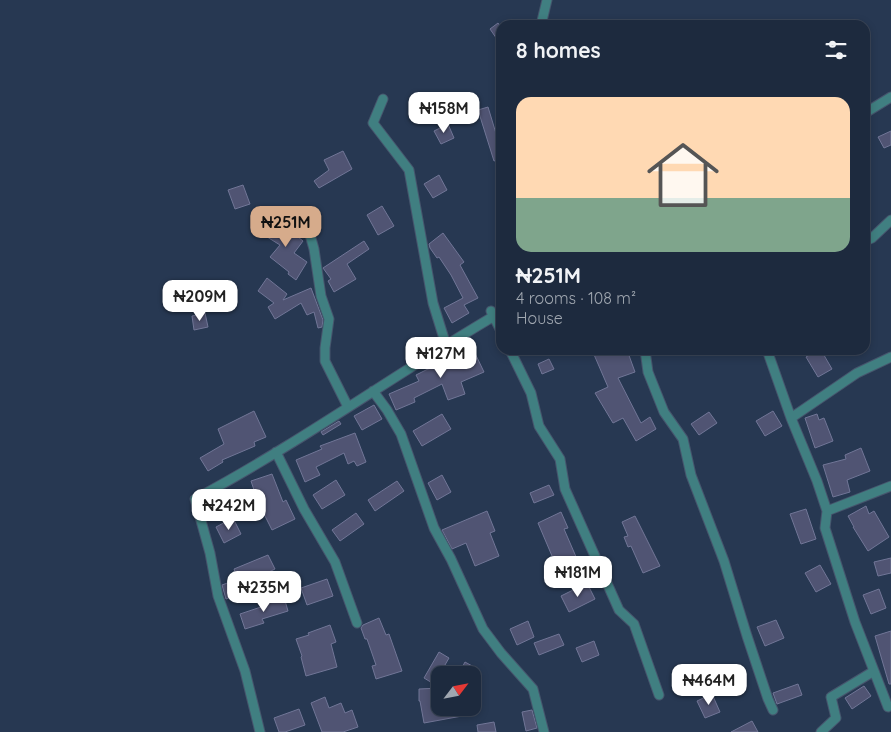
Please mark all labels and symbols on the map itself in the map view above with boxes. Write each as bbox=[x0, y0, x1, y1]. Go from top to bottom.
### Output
pin: ₦158M bbox=[409, 92, 479, 134]
pin: ₦251M bbox=[251, 206, 321, 248]
pin: ₦209M bbox=[165, 280, 235, 322]
pin: ₦127M bbox=[406, 336, 476, 379]
pin: ₦242M bbox=[194, 488, 264, 531]
pin: ₦181M bbox=[543, 556, 613, 598]
pin: ₦235M bbox=[229, 570, 299, 613]
pin: ₦464M bbox=[674, 664, 744, 706]
north arrow bbox=[431, 666, 481, 716]

